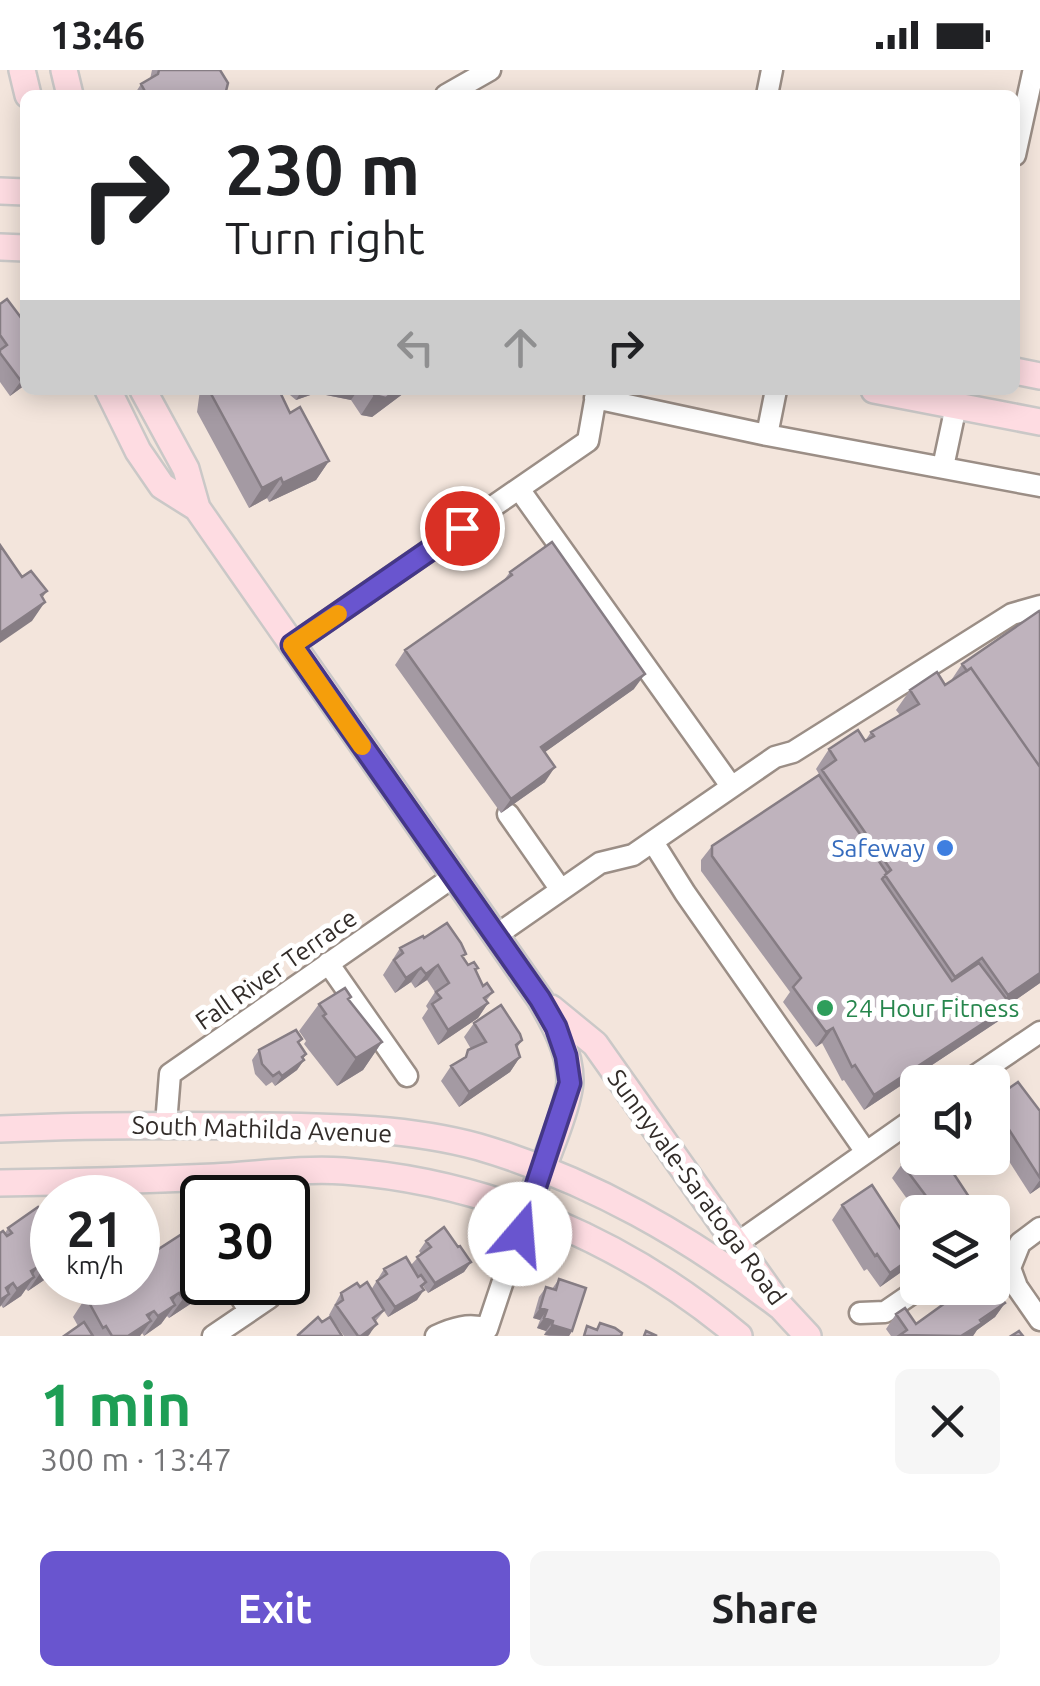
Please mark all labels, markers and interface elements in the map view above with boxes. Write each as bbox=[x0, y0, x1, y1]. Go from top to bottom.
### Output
text: 13:46 bbox=[50, 14, 145, 56]
icon: right bbox=[60, 130, 190, 260]
text: 230 m bbox=[225, 130, 420, 208]
text: Turn right bbox=[225, 212, 425, 263]
icon: left bbox=[388, 320, 443, 375]
icon: ahead bbox=[493, 320, 548, 375]
icon: right bbox=[598, 320, 653, 375]
pin bbox=[420, 486, 505, 571]
icon: arrive bbox=[435, 501, 490, 556]
place label: Safeway bbox=[831, 834, 925, 862]
marker: Safeway bbox=[934, 837, 956, 859]
street label: Fall River Terrace bbox=[190, 903, 362, 1035]
place label: 24 Hour Fitness bbox=[845, 994, 1019, 1022]
marker: 24 Hour Fitness bbox=[814, 997, 836, 1019]
street label: Sunnyvale-Saratoga Road bbox=[602, 1064, 792, 1310]
map controls bbox=[900, 1065, 1010, 1305]
button: sound bbox=[900, 1065, 1010, 1175]
street label: South Mathilda Avenue bbox=[131, 1110, 393, 1148]
speed limit sign: 30 bbox=[180, 1175, 310, 1305]
position arrow bbox=[468, 1182, 572, 1286]
button: layers bbox=[900, 1195, 1010, 1305]
text: 21 bbox=[67, 1200, 123, 1256]
text: km/h bbox=[66, 1251, 124, 1279]
button: close bbox=[895, 1369, 1000, 1474]
text: 1 min bbox=[40, 1370, 192, 1437]
text: 300 m · 13:47 bbox=[40, 1441, 232, 1477]
button: Exit bbox=[40, 1551, 510, 1666]
button: Share bbox=[530, 1551, 1000, 1666]

